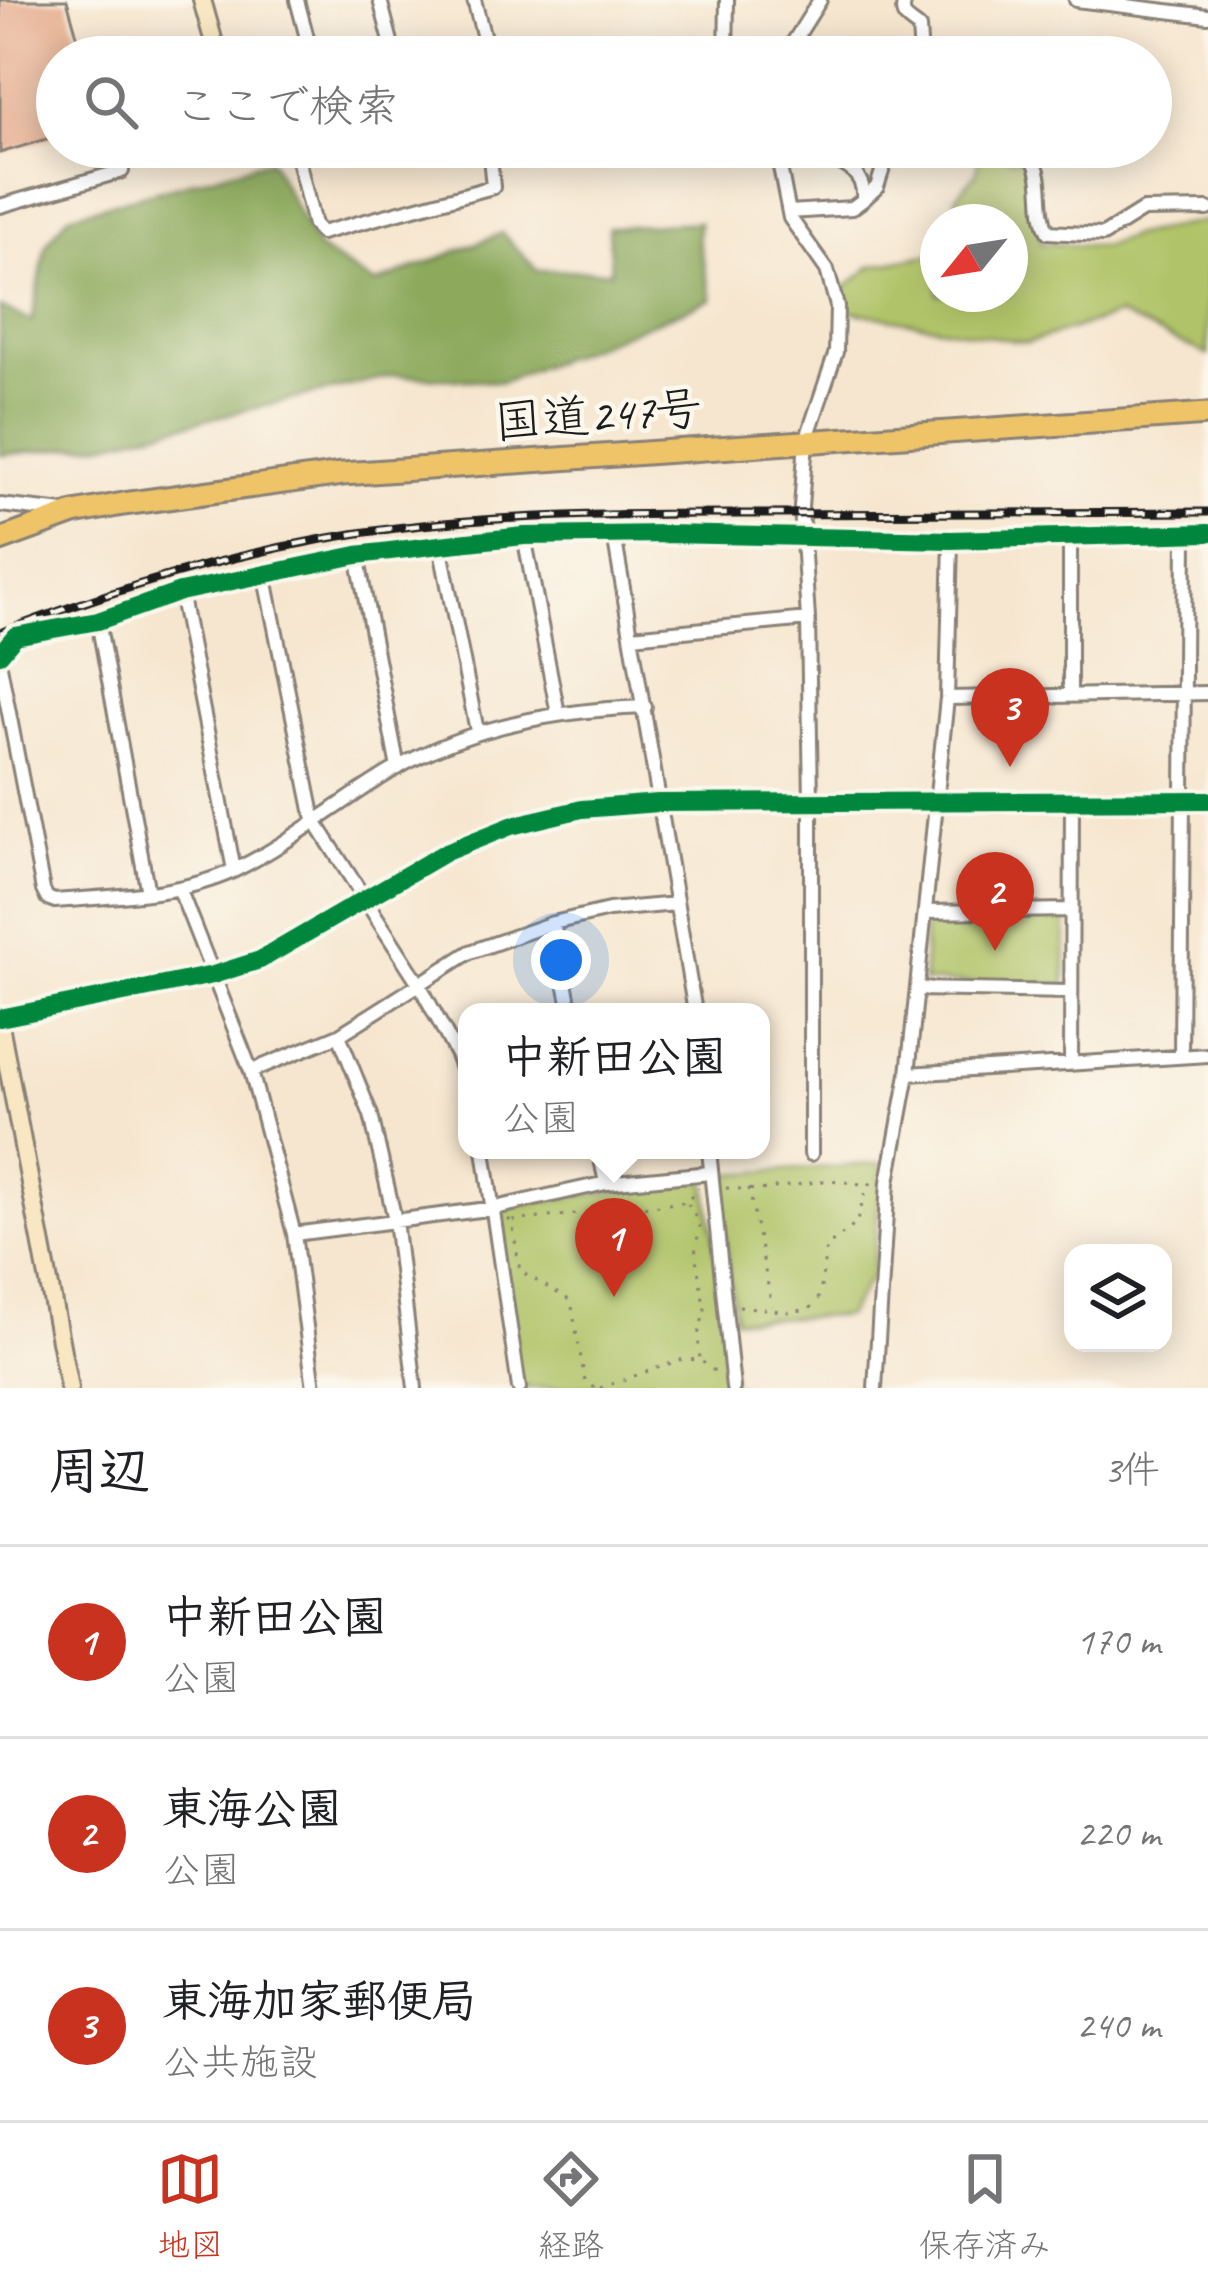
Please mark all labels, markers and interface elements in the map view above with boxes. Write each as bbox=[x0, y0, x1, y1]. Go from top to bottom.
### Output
search box bbox=[36, 36, 1172, 168]
icon: search bbox=[78, 69, 144, 135]
text: ここで検索 bbox=[174, 78, 399, 135]
north arrow bbox=[920, 204, 1028, 312]
street label: 国道247号 bbox=[492, 378, 704, 452]
pin: 3 bbox=[971, 668, 1049, 767]
pin: 2 bbox=[956, 852, 1034, 951]
your location bbox=[531, 930, 591, 990]
popup bbox=[458, 1003, 770, 1159]
text: 中新田公園 bbox=[501, 1029, 727, 1086]
text: 公園 bbox=[501, 1094, 580, 1143]
pin: 1 bbox=[575, 1198, 653, 1297]
map controls bbox=[1064, 1244, 1172, 1352]
button: layers bbox=[1064, 1244, 1172, 1352]
text: 周辺 bbox=[48, 1439, 150, 1503]
text: 3件 bbox=[1103, 1446, 1160, 1495]
text: 中新田公園 bbox=[162, 1589, 387, 1646]
text: 1 bbox=[78, 1617, 96, 1666]
text: 170 m bbox=[1076, 1617, 1160, 1666]
text: 公園 bbox=[162, 1654, 240, 1703]
text: 東海公園 bbox=[162, 1781, 342, 1838]
text: 2 bbox=[78, 1809, 96, 1858]
text: 220 m bbox=[1076, 1809, 1160, 1858]
text: 公園 bbox=[162, 1846, 240, 1895]
text: 東海加家郵便局 bbox=[162, 1973, 477, 2030]
text: 3 bbox=[78, 2001, 96, 2050]
text: 240 m bbox=[1076, 2001, 1160, 2050]
text: 公共施設 bbox=[162, 2038, 318, 2087]
tab: 地図 bbox=[157, 2146, 223, 2266]
tab: 経路 bbox=[538, 2146, 604, 2266]
tab: 保存済み bbox=[919, 2146, 1051, 2266]

